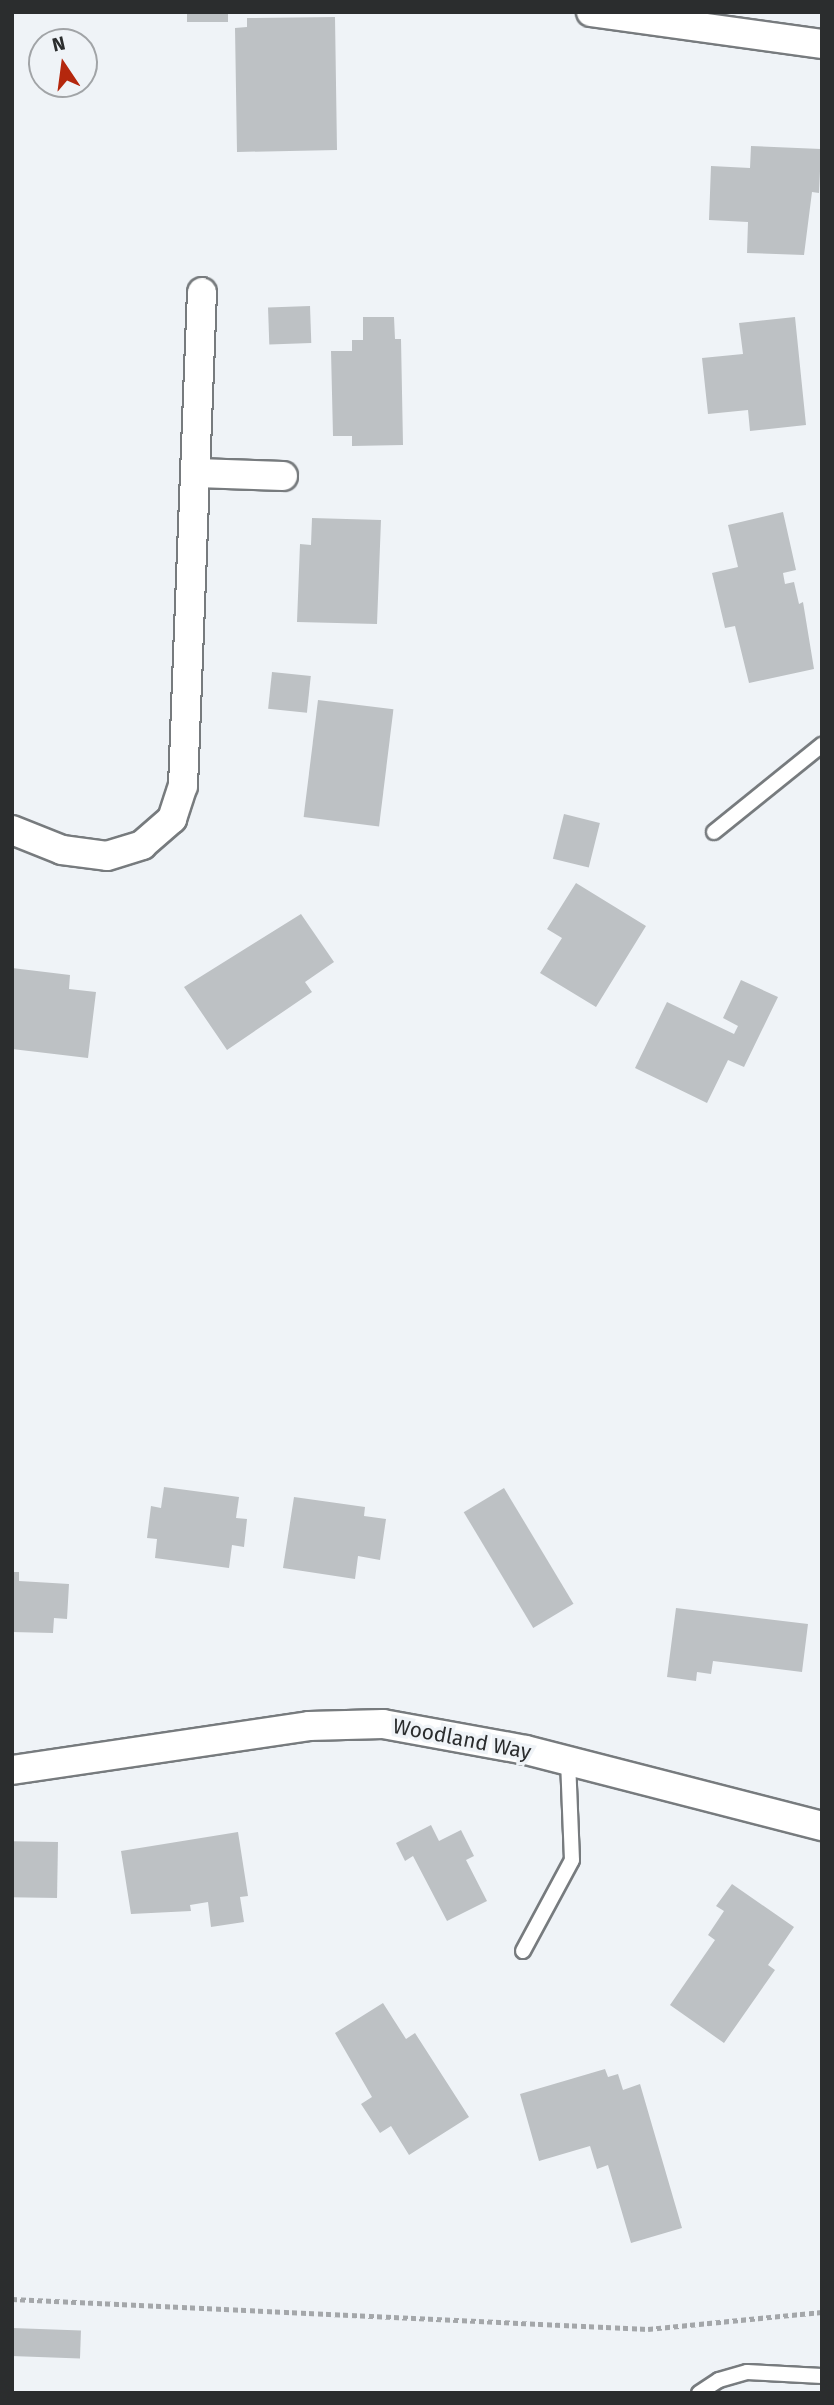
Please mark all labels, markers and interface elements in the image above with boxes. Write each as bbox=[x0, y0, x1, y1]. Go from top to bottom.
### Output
north arrow bbox=[28, 28, 98, 98]
text: N bbox=[50, 31, 67, 57]
street label: Woodland Way bbox=[391, 1713, 533, 1765]

